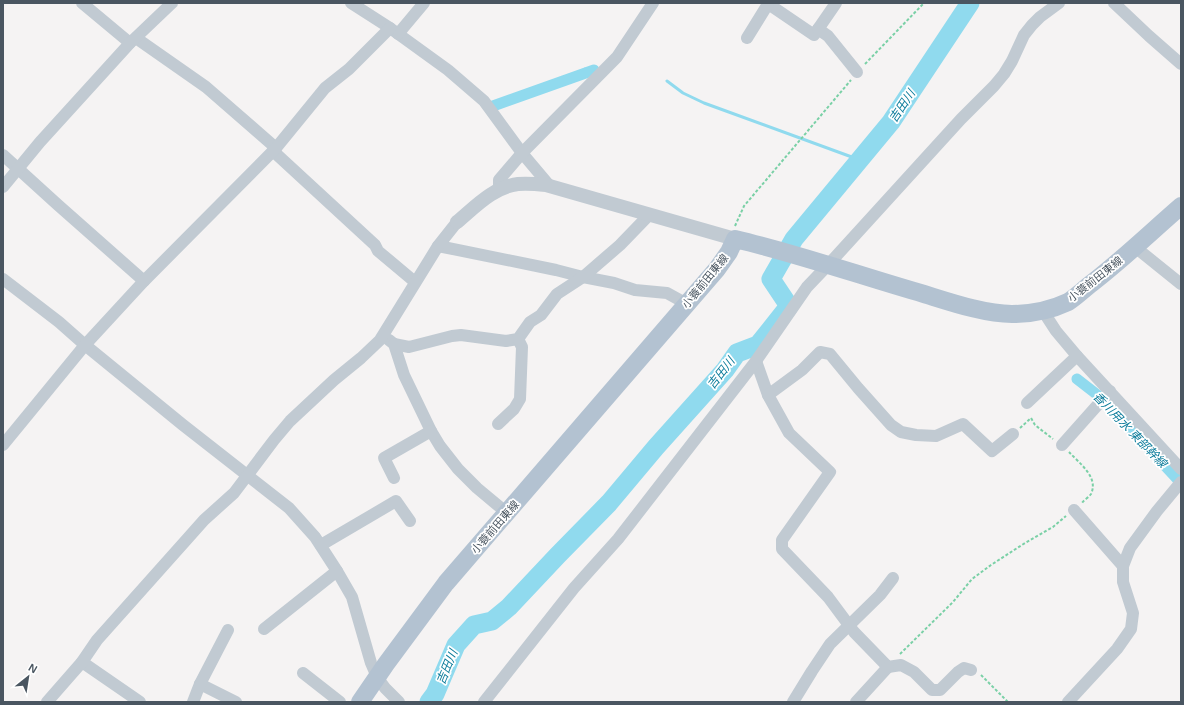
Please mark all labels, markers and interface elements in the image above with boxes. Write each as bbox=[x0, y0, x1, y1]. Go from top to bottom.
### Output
water label: 吉田川 bbox=[886, 86, 919, 125]
street label: 小蓑前田東線 bbox=[680, 252, 730, 310]
street label: 小蓑前田東線 bbox=[1065, 254, 1125, 304]
water label: 吉田川 bbox=[704, 353, 739, 391]
water label: 香川用水 東部幹線 bbox=[1090, 389, 1171, 472]
street label: 小蓑前田東線 bbox=[469, 498, 521, 556]
water label: 吉田川 bbox=[434, 646, 461, 686]
north arrow bbox=[8, 657, 48, 697]
text: N bbox=[27, 661, 39, 676]

